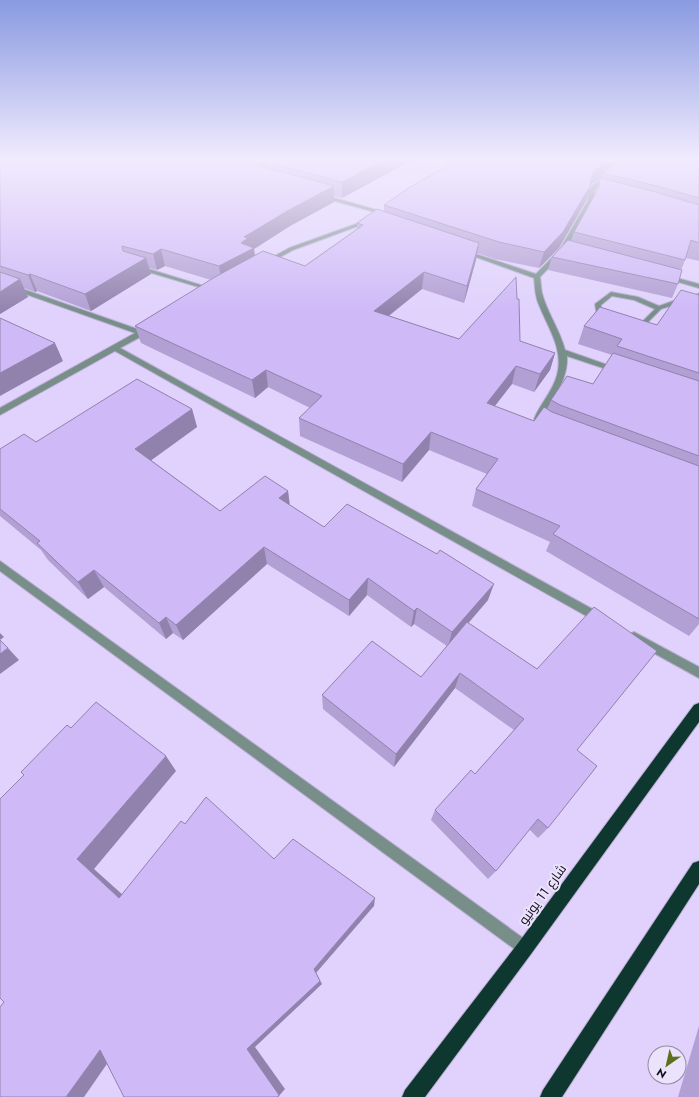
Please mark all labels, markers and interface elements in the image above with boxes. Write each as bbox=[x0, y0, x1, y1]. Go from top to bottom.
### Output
street label: شارع 11 يونيو bbox=[514, 860, 571, 928]
north arrow bbox=[647, 1045, 687, 1085]
text: N bbox=[653, 1064, 670, 1082]

